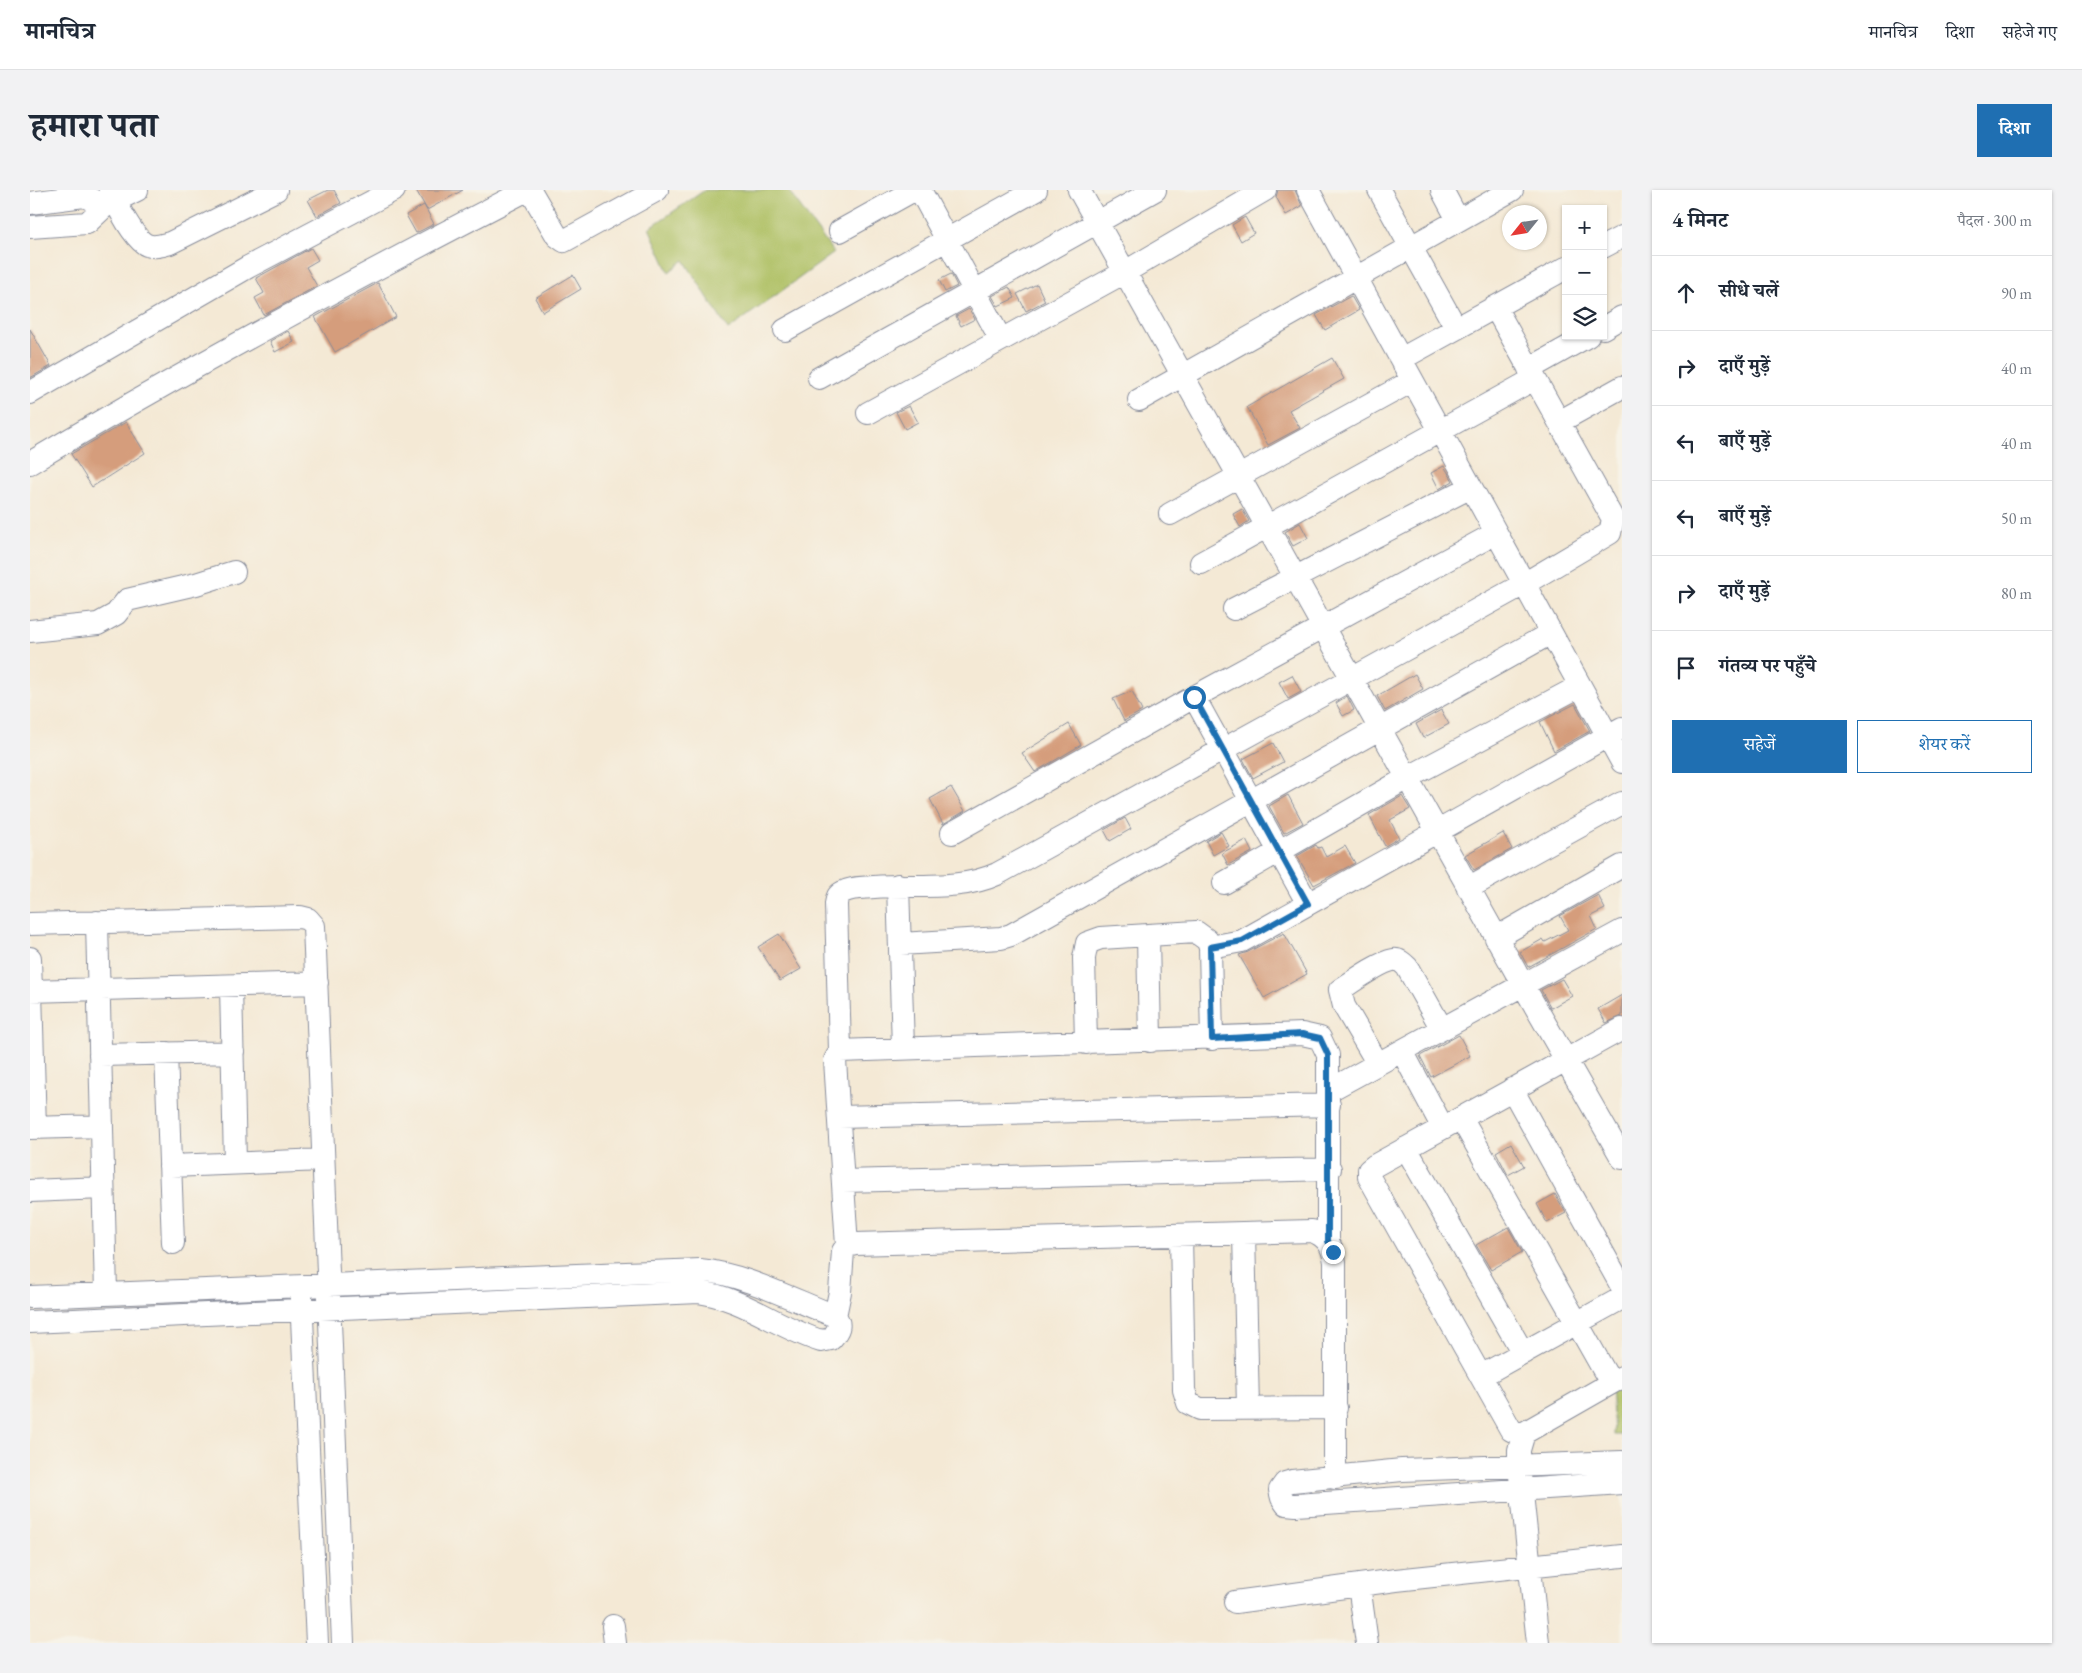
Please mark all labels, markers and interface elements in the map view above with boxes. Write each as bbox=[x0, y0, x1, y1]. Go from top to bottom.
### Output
text: मानचित्र bbox=[25, 15, 95, 46]
text: मानचित्र bbox=[1869, 20, 1918, 43]
text: दिशा bbox=[1946, 20, 1974, 43]
text: सहेजे गए bbox=[2002, 20, 2057, 43]
text: हमारा पता bbox=[30, 102, 157, 147]
button: दिशा bbox=[1977, 104, 2052, 157]
north arrow bbox=[1502, 205, 1547, 250]
map controls bbox=[1562, 205, 1607, 340]
button: + bbox=[1562, 205, 1607, 250]
text: 4 मिनट bbox=[1672, 206, 1728, 233]
text: पैदल · 300 m bbox=[1958, 210, 2032, 231]
button: − bbox=[1562, 250, 1607, 295]
text: सीधे चलें bbox=[1719, 278, 1779, 303]
icon: ahead bbox=[1672, 279, 1700, 307]
text: 90 m bbox=[2001, 283, 2032, 304]
button: layers bbox=[1562, 295, 1607, 340]
text: दाएँ मुड़ें bbox=[1719, 353, 1770, 378]
icon: right bbox=[1672, 354, 1700, 382]
text: 40 m bbox=[2001, 358, 2032, 379]
text: बाएँ मुड़ें bbox=[1719, 428, 1771, 453]
icon: left bbox=[1672, 429, 1700, 457]
text: 40 m bbox=[2001, 433, 2032, 454]
text: बाएँ मुड़ें bbox=[1719, 503, 1771, 528]
icon: left bbox=[1672, 504, 1700, 532]
text: 50 m bbox=[2001, 508, 2032, 529]
text: दाएँ मुड़ें bbox=[1719, 578, 1770, 603]
icon: right bbox=[1672, 579, 1700, 607]
text: 80 m bbox=[2001, 583, 2032, 604]
text: गंतव्य पर पहुँचे bbox=[1719, 653, 1816, 678]
icon: arrive bbox=[1672, 654, 1700, 682]
route start bbox=[1183, 686, 1206, 709]
button: सहेजें bbox=[1672, 720, 1847, 773]
button: शेयर करें bbox=[1857, 720, 2032, 773]
route end bbox=[1322, 1241, 1345, 1264]

